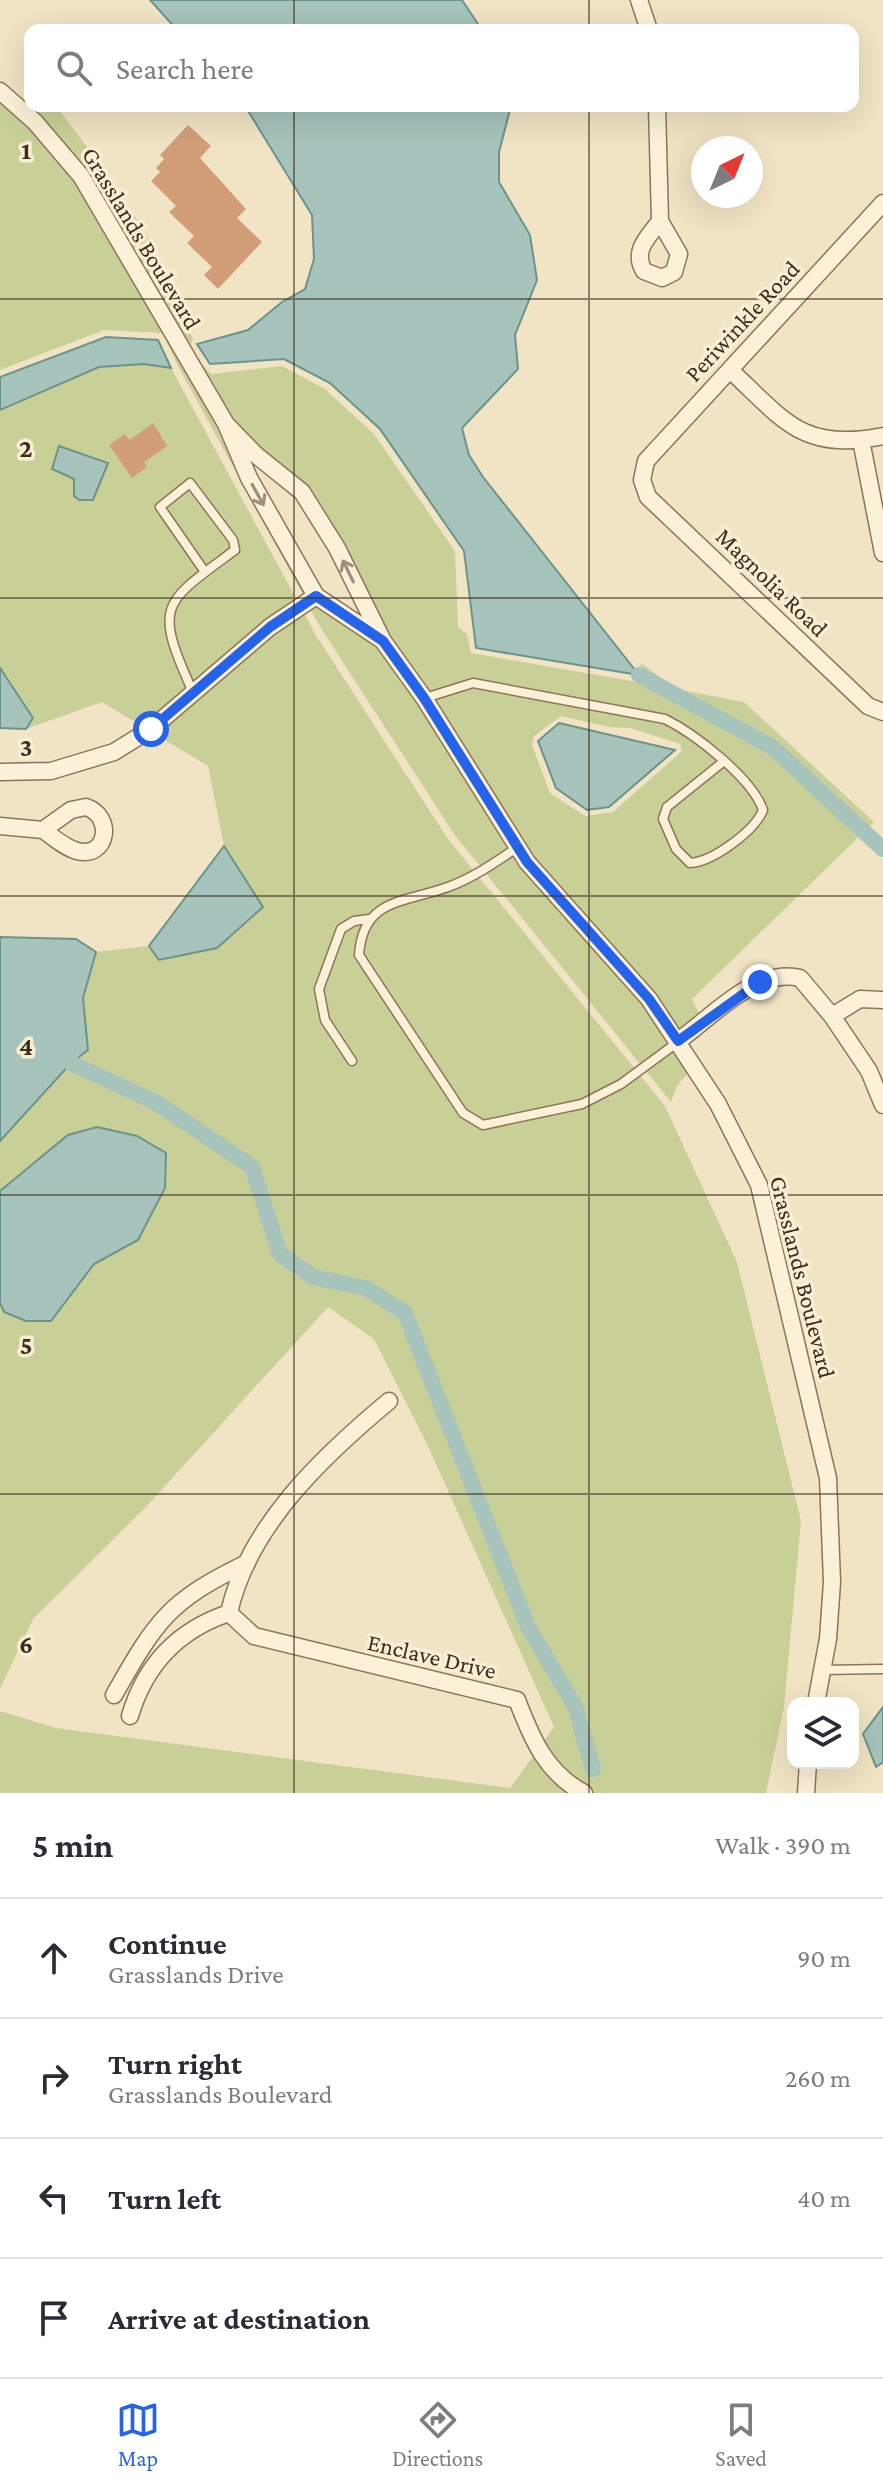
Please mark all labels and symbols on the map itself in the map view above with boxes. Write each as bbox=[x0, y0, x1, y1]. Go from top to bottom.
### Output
text: 1 bbox=[21, 136, 31, 165]
north arrow bbox=[691, 136, 763, 208]
street label: Grasslands Boulevard bbox=[77, 142, 207, 334]
street label: Periwinkle Road bbox=[679, 255, 805, 387]
text: 2 bbox=[19, 434, 33, 463]
one-way arrow bbox=[251, 482, 267, 506]
street label: Magnolia Road bbox=[711, 522, 834, 642]
one-way arrow bbox=[340, 560, 355, 584]
route start bbox=[133, 711, 169, 747]
text: 3 bbox=[20, 733, 32, 762]
route end bbox=[742, 964, 778, 1000]
text: 4 bbox=[19, 1032, 33, 1061]
street label: Grasslands Boulevard bbox=[765, 1173, 841, 1381]
text: 5 bbox=[20, 1331, 32, 1360]
street label: Enclave Drive bbox=[365, 1628, 499, 1684]
text: 6 bbox=[19, 1630, 33, 1659]

